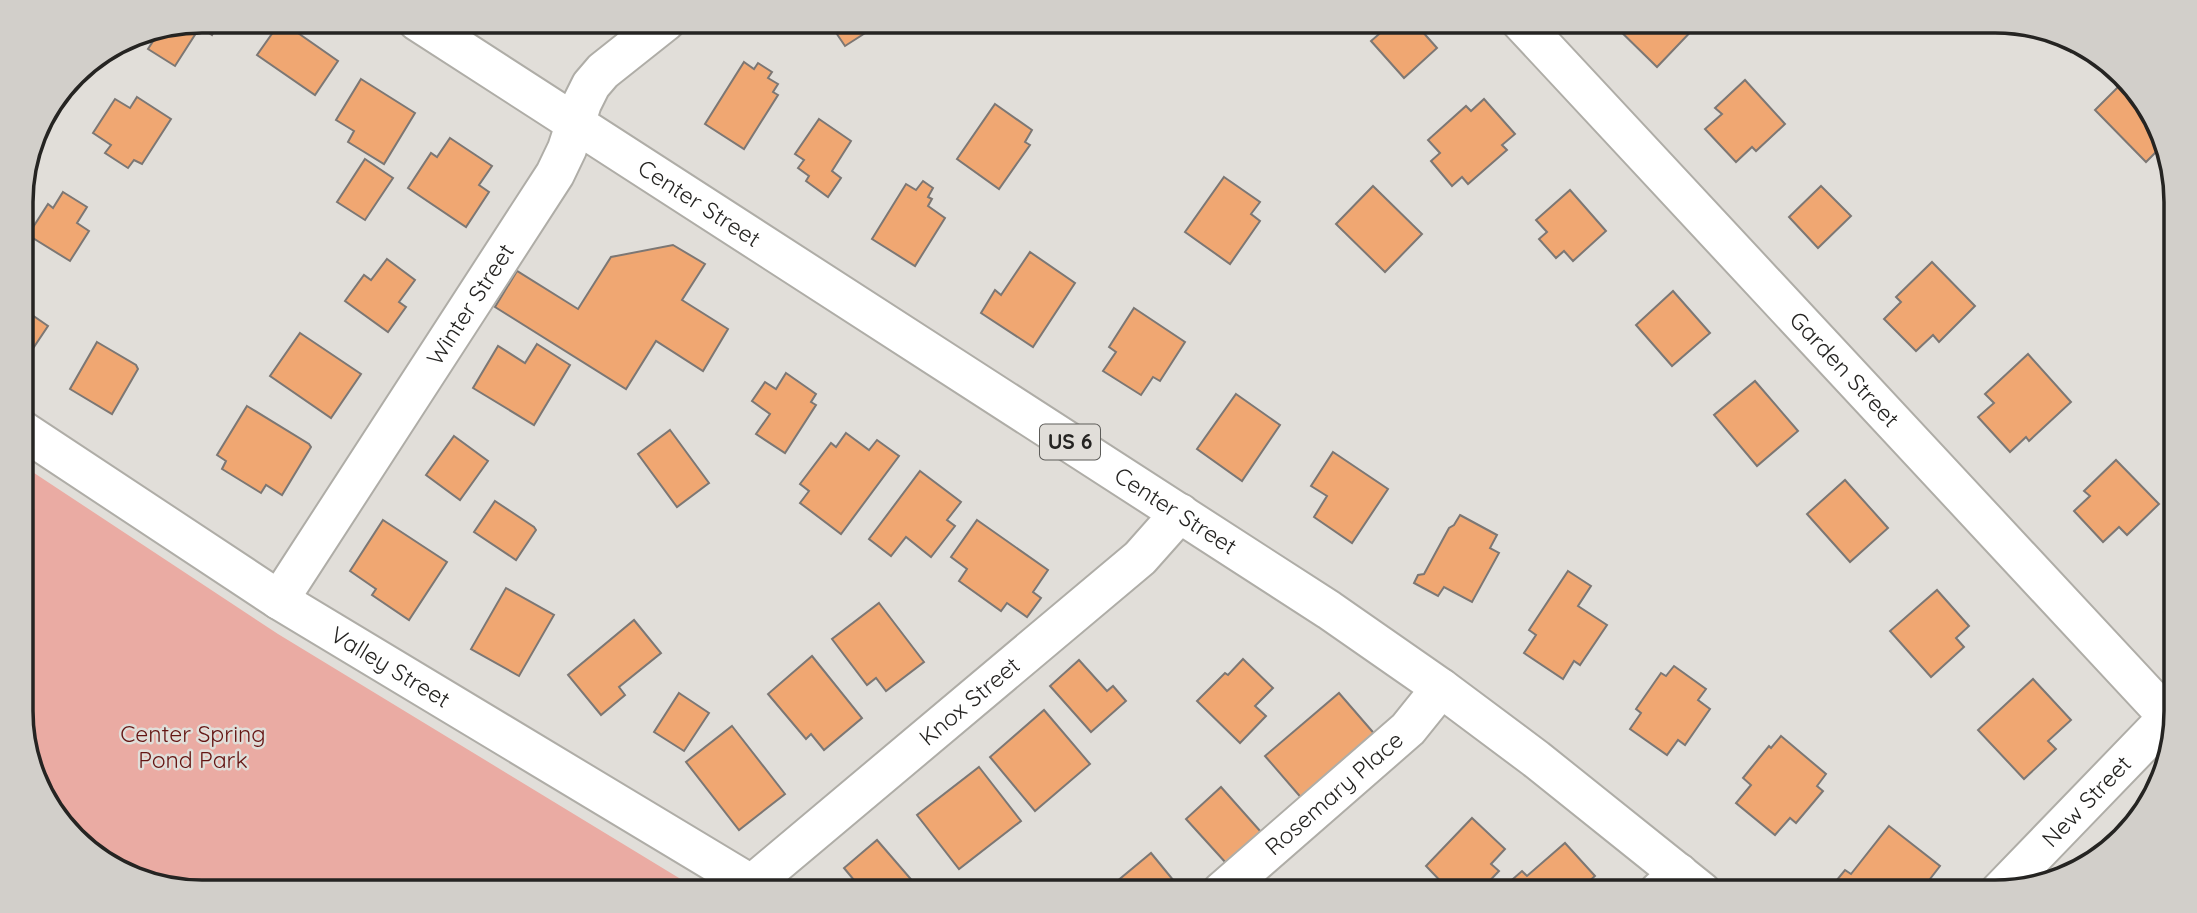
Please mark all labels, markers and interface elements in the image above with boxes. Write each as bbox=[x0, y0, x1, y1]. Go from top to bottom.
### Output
street label: Center Street bbox=[633, 153, 766, 253]
street label: Winter Street bbox=[420, 238, 520, 371]
street label: Garden Street bbox=[1784, 305, 1906, 433]
road number: US 6 bbox=[1040, 424, 1100, 460]
street label: Center Street bbox=[1109, 460, 1243, 561]
street label: Valley Street bbox=[325, 619, 456, 714]
street label: Knox Street bbox=[913, 650, 1026, 751]
park label: Center Spring Pond Park bbox=[120, 719, 266, 774]
street label: Rosemary Place bbox=[1259, 725, 1409, 861]
street label: New Street bbox=[2035, 749, 2137, 853]

